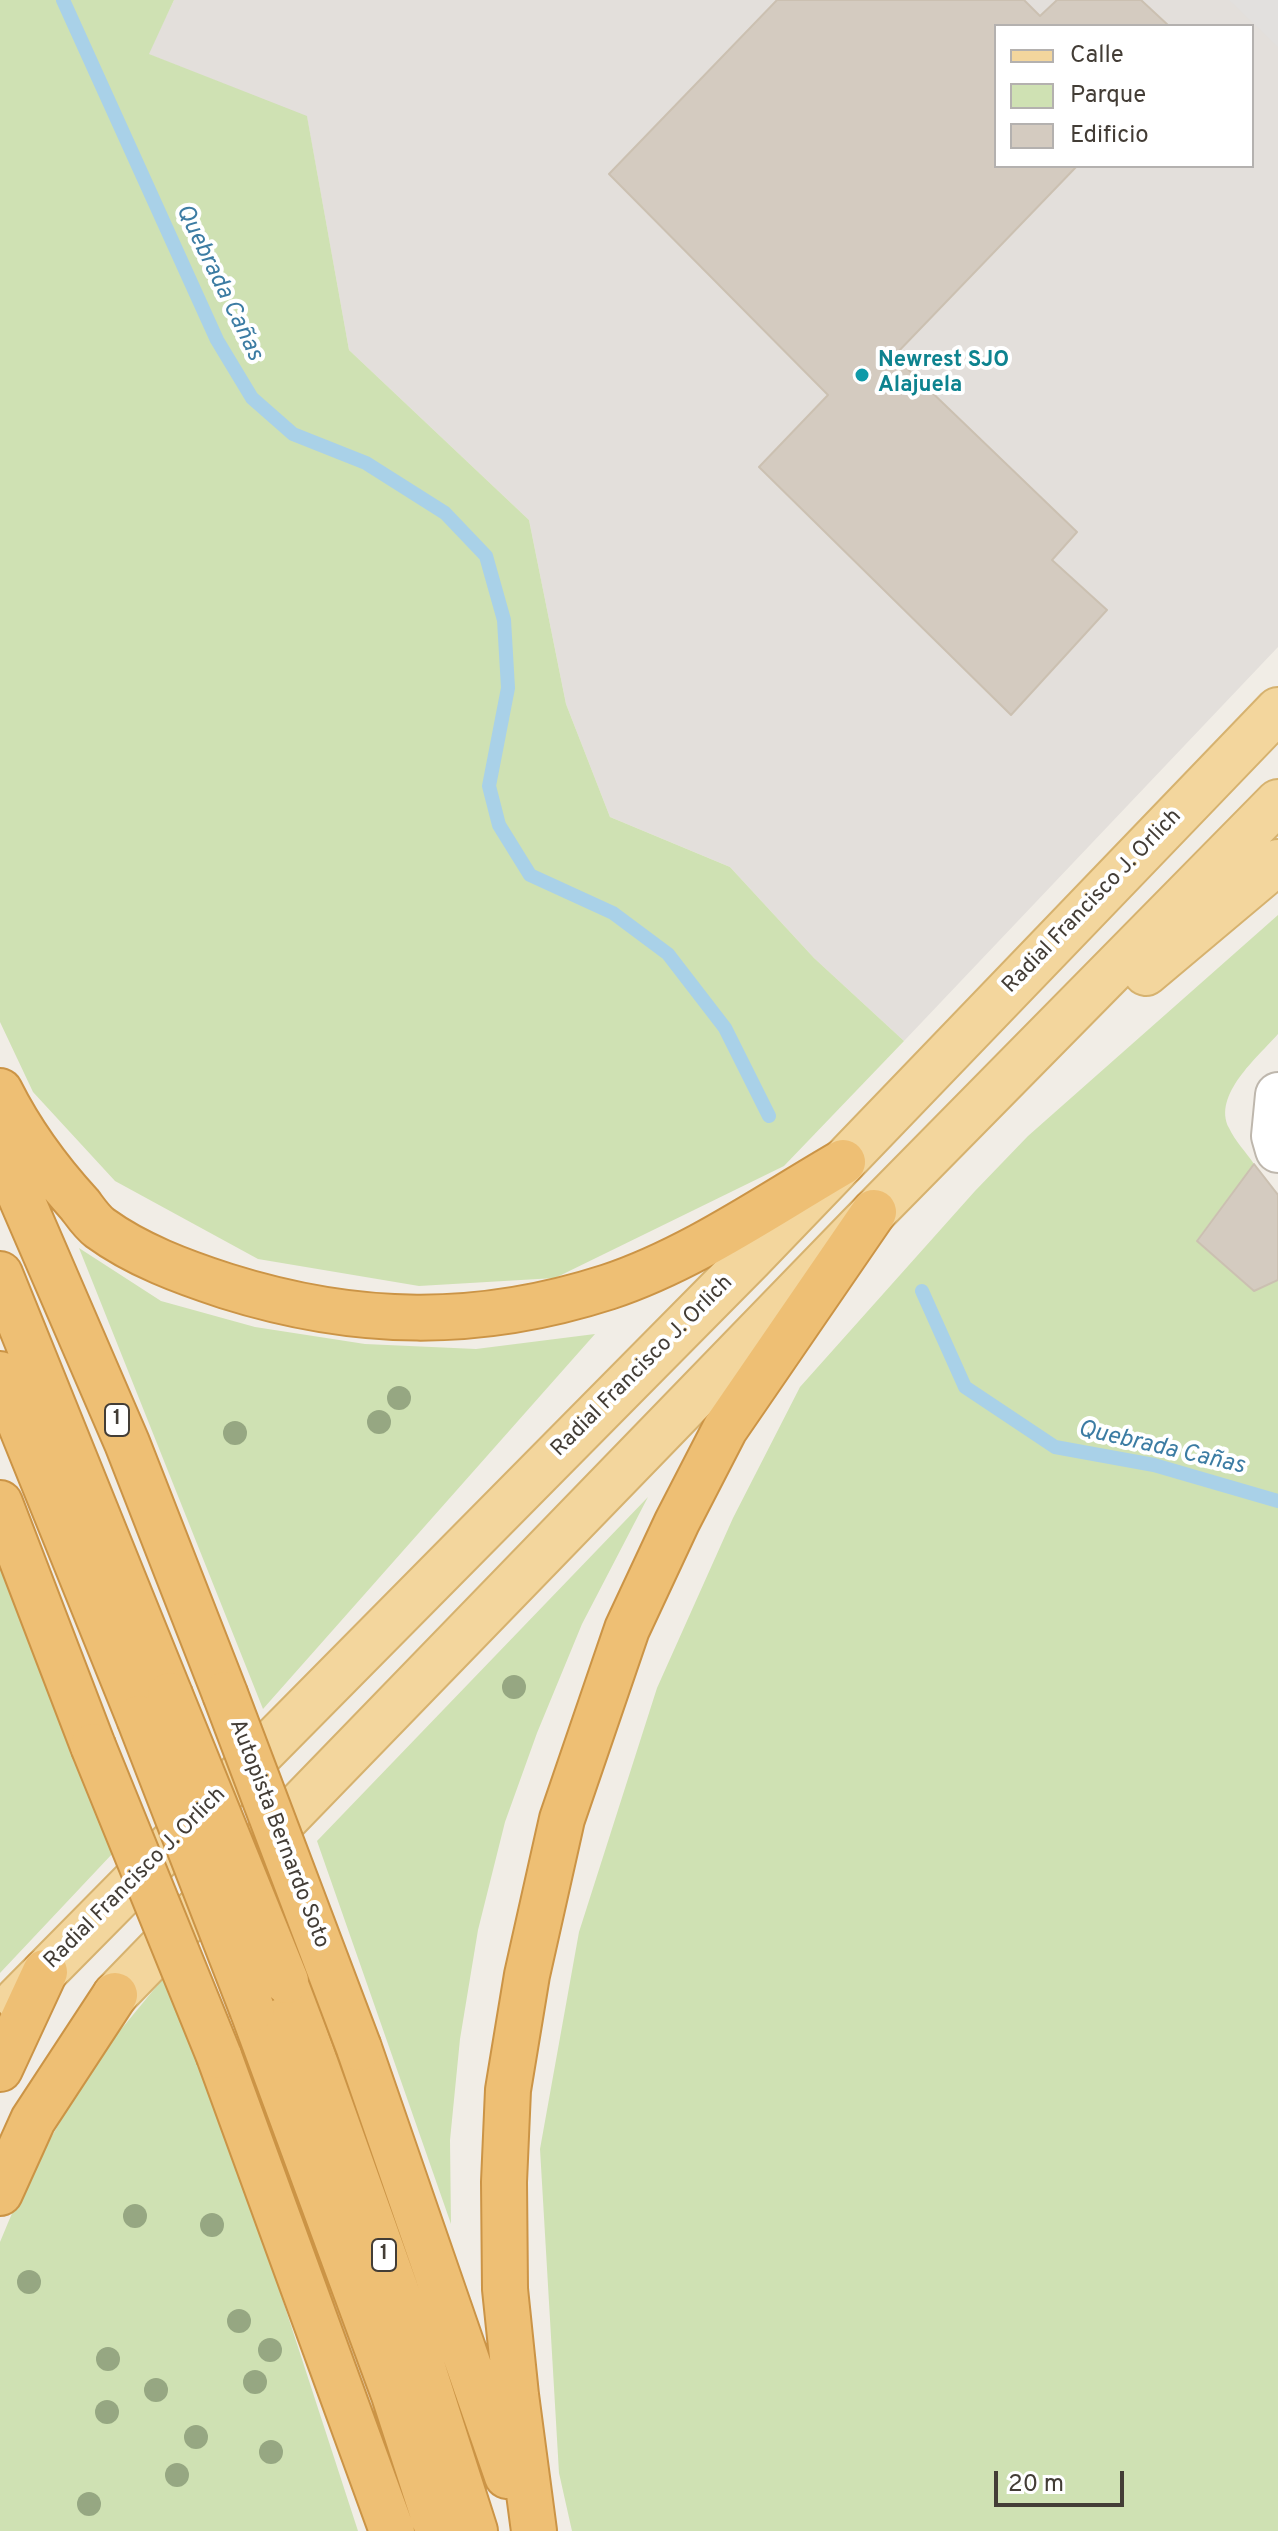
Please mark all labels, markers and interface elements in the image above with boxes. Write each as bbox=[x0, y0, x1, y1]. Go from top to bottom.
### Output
legend bbox=[994, 24, 1254, 168]
text: Calle bbox=[1070, 41, 1124, 71]
text: Parque bbox=[1070, 81, 1146, 111]
text: Edificio bbox=[1070, 121, 1149, 151]
water label: Quebrada Cañas bbox=[168, 200, 268, 366]
place label: Newrest SJO Alajuela bbox=[878, 349, 1009, 400]
marker: Newrest SJO Alajuela bbox=[853, 366, 871, 384]
street label: Radial Francisco J. Orlich bbox=[998, 804, 1188, 1000]
street label: Radial Francisco J. Orlich bbox=[547, 1271, 739, 1463]
road number: 1 bbox=[105, 1404, 129, 1436]
water label: Quebrada Cañas bbox=[1075, 1416, 1247, 1482]
street label: Autopista Bernardo Soto bbox=[222, 1716, 334, 1952]
street label: Radial Francisco J. Orlich bbox=[40, 1783, 232, 1975]
road number: 1 bbox=[372, 2239, 396, 2271]
scale bar bbox=[998, 2455, 1128, 2505]
text: 20 m bbox=[1008, 2470, 1064, 2500]

